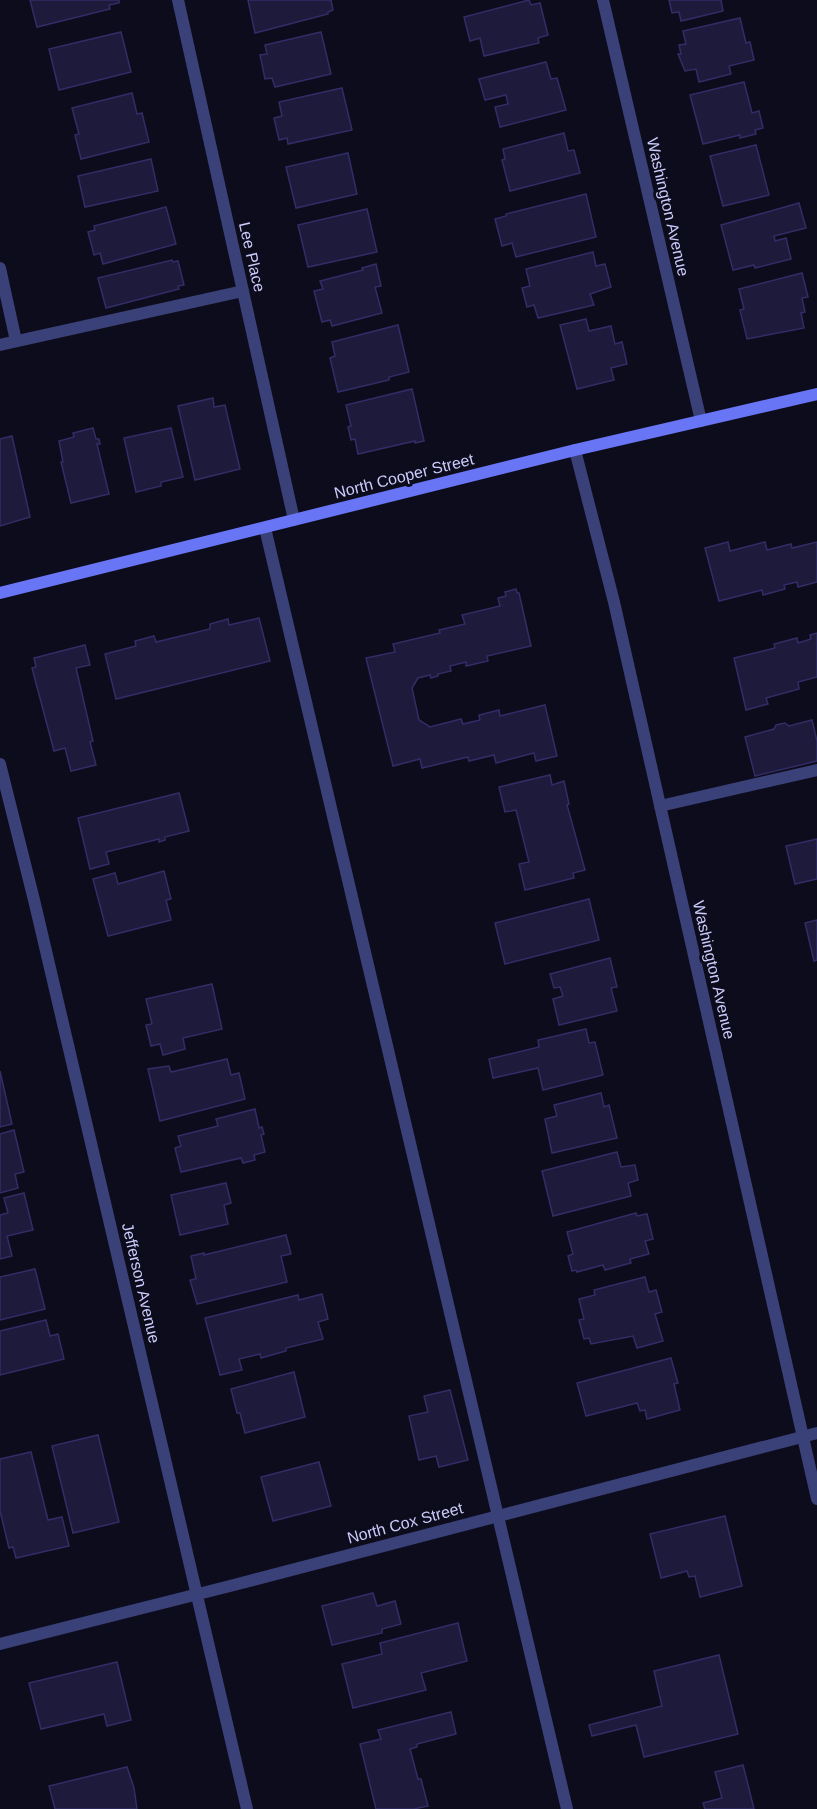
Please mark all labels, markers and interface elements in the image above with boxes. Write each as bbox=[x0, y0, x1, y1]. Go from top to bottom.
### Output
street label: Washington Avenue bbox=[644, 136, 692, 278]
street label: Lee Place bbox=[236, 220, 268, 294]
street label: North Cooper Street bbox=[332, 450, 476, 502]
street label: Washington Avenue bbox=[690, 899, 738, 1041]
street label: Jefferson Avenue bbox=[119, 1221, 163, 1345]
street label: North Cox Street bbox=[345, 1499, 465, 1547]

